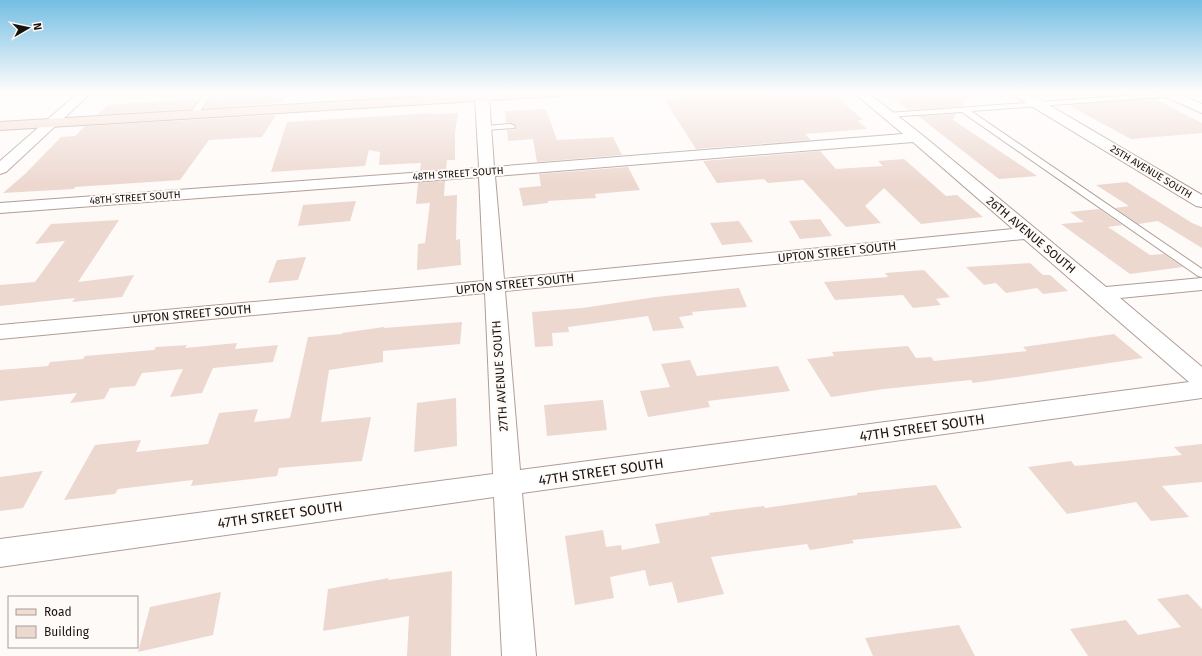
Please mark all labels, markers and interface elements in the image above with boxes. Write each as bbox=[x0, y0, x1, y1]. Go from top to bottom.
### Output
north arrow bbox=[8, 8, 48, 48]
text: N bbox=[30, 22, 44, 31]
street label: 25TH AVENUE SOUTH bbox=[1108, 143, 1194, 201]
street label: 48TH STREET SOUTH bbox=[412, 165, 504, 183]
street label: 48TH STREET SOUTH bbox=[89, 189, 181, 207]
street label: 26TH AVENUE SOUTH bbox=[984, 194, 1078, 276]
street label: UPTON STREET SOUTH bbox=[777, 239, 897, 265]
street label: UPTON STREET SOUTH bbox=[455, 271, 575, 297]
street label: UPTON STREET SOUTH bbox=[132, 302, 252, 326]
street label: 27TH AVENUE SOUTH bbox=[489, 320, 511, 432]
street label: 47TH STREET SOUTH bbox=[858, 411, 986, 445]
street label: 47TH STREET SOUTH bbox=[537, 455, 665, 489]
street label: 47TH STREET SOUTH bbox=[216, 498, 344, 532]
legend bbox=[8, 596, 138, 648]
text: Road bbox=[44, 605, 72, 619]
text: Building bbox=[44, 625, 90, 639]

